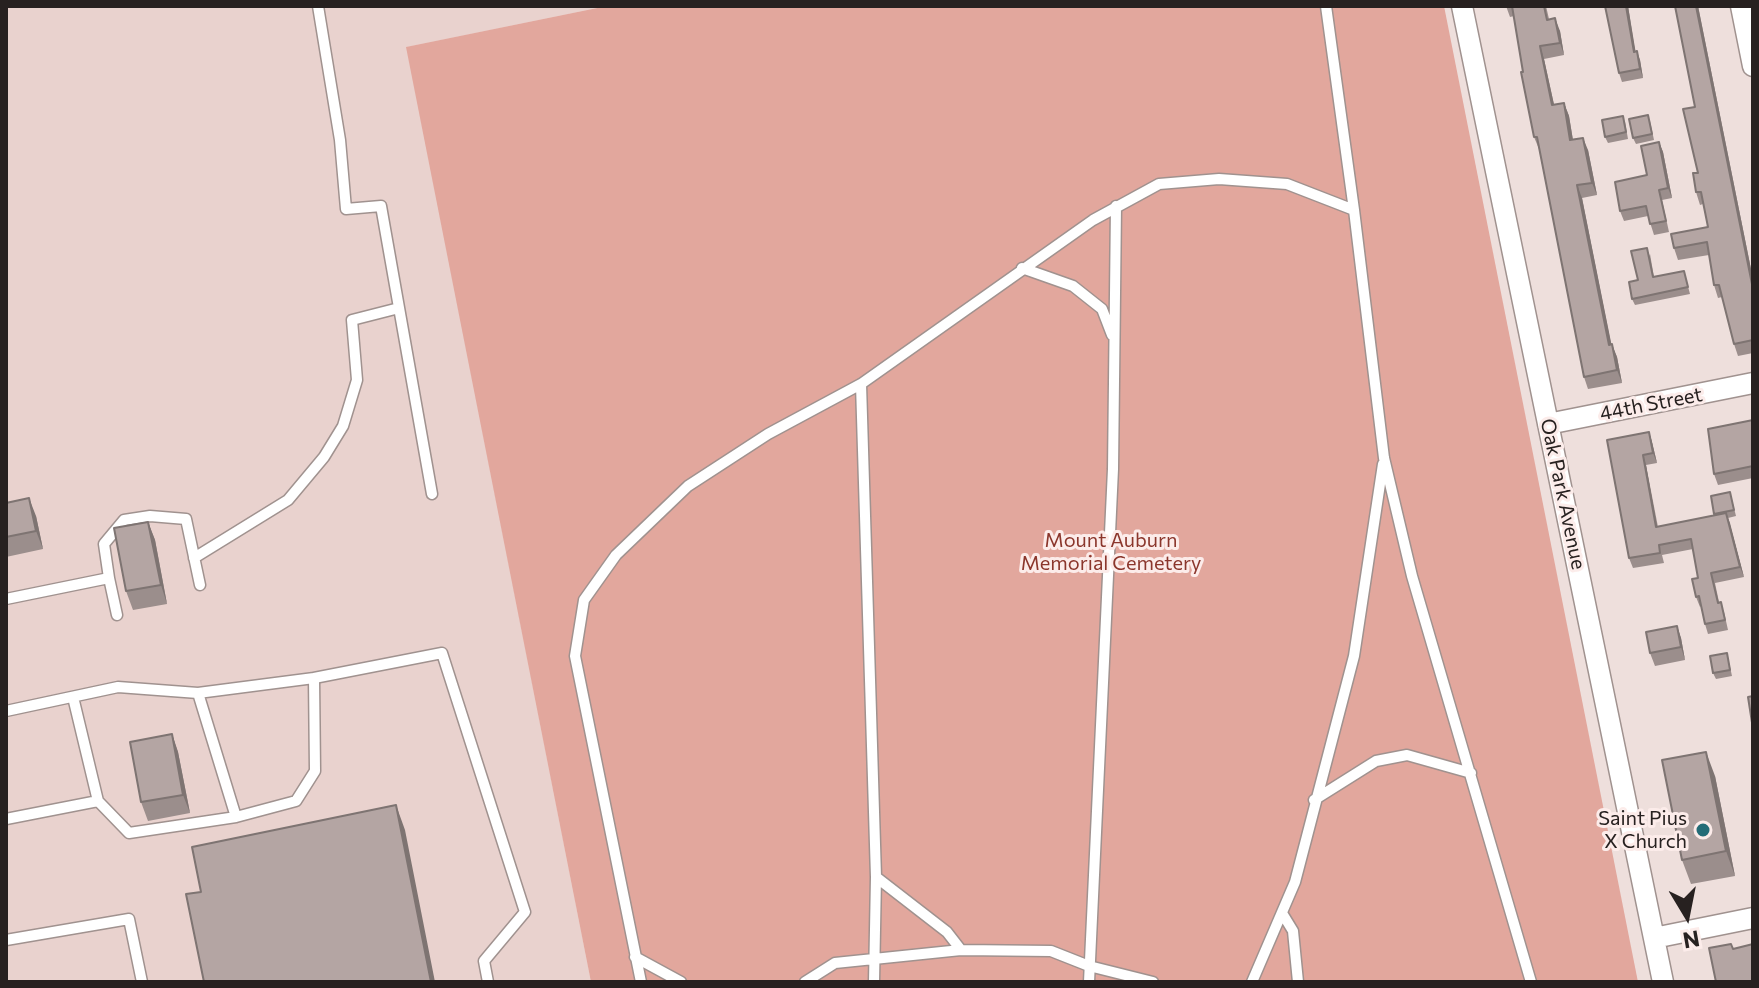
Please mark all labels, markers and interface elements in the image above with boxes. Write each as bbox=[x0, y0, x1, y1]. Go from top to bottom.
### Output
street label: 44th Street bbox=[1598, 382, 1704, 426]
street label: Oak Park Avenue bbox=[1535, 416, 1591, 572]
park label: Mount Auburn Memorial Cemetery bbox=[1021, 528, 1201, 575]
place label: Saint Pius X Church bbox=[1598, 806, 1687, 853]
marker: Saint Pius X Church bbox=[1694, 821, 1712, 839]
north arrow bbox=[1647, 876, 1727, 956]
text: N bbox=[1681, 925, 1702, 955]

